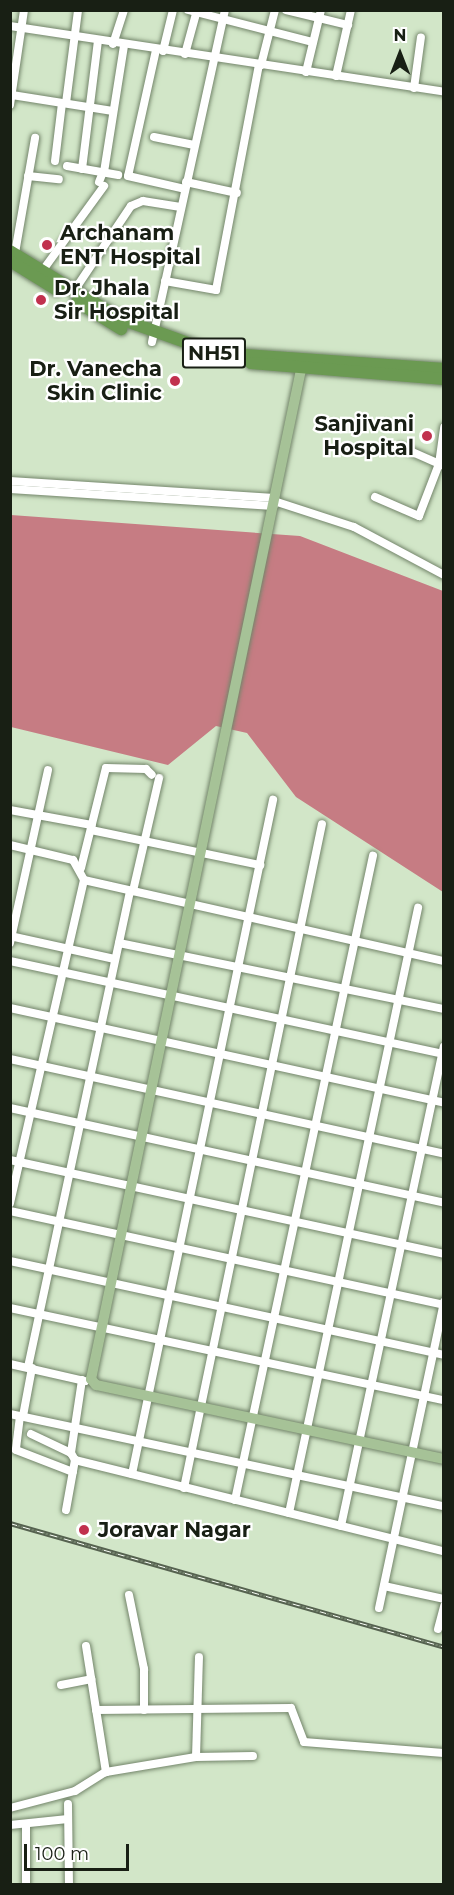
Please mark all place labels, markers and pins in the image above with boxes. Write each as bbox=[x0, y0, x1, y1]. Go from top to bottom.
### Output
place label: Archanam ENT Hospital bbox=[60, 220, 201, 270]
marker: Archanam ENT Hospital bbox=[38, 236, 56, 254]
place label: Dr. Jhala Sir Hospital bbox=[54, 275, 179, 325]
marker: Dr. Jhala Sir Hospital bbox=[32, 291, 50, 309]
place label: Dr. Vanecha Skin Clinic bbox=[29, 356, 162, 406]
marker: Dr. Vanecha Skin Clinic bbox=[166, 372, 184, 390]
place label: Sanjivani Hospital bbox=[314, 411, 414, 461]
marker: Sanjivani Hospital bbox=[418, 427, 436, 445]
place label: Joravar Nagar bbox=[98, 1517, 251, 1543]
marker: Joravar Nagar bbox=[75, 1521, 93, 1539]

